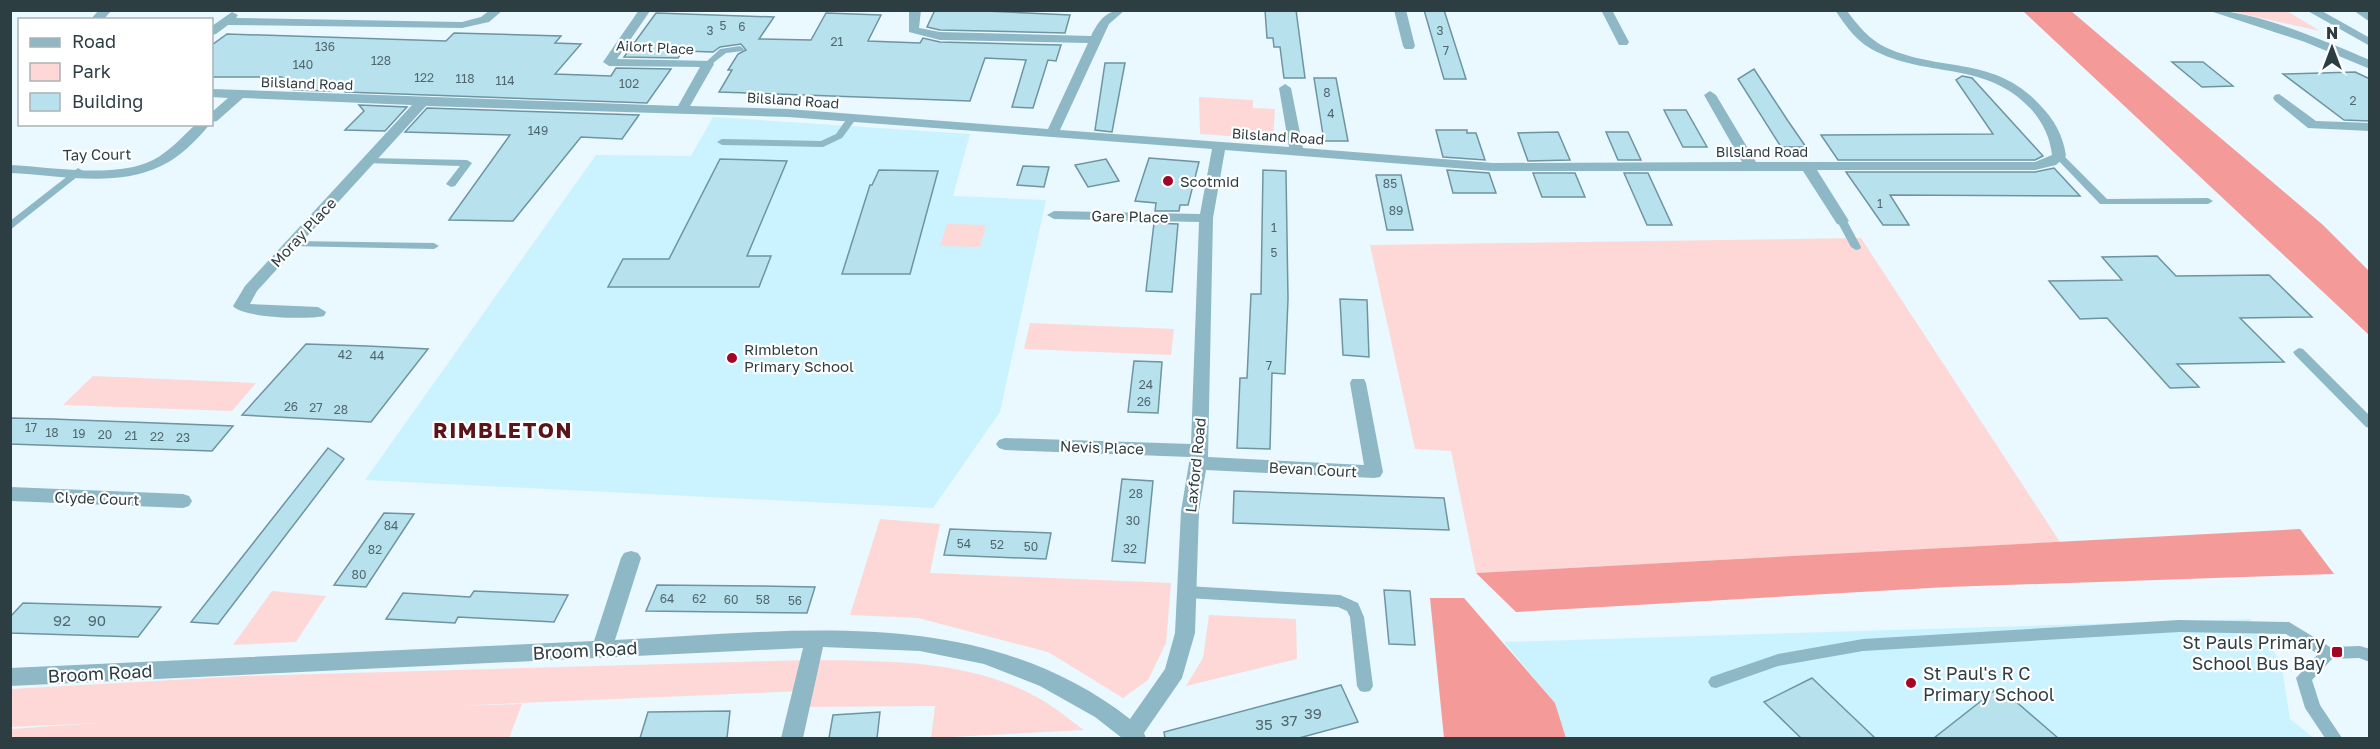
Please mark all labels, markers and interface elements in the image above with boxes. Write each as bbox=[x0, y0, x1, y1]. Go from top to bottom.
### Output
legend bbox=[18, 18, 213, 126]
house number: 5 bbox=[720, 18, 727, 33]
north arrow bbox=[2302, 18, 2362, 78]
house number: 6 bbox=[738, 19, 746, 34]
house number: 3 bbox=[706, 23, 714, 38]
house number: 3 bbox=[1436, 23, 1444, 38]
text: N bbox=[2326, 23, 2338, 43]
text: Road bbox=[72, 30, 116, 52]
house number: 21 bbox=[831, 34, 844, 49]
street label: Ailort Place bbox=[616, 36, 694, 58]
house number: 136 bbox=[315, 39, 335, 54]
house number: 7 bbox=[1443, 43, 1449, 58]
house number: 128 bbox=[371, 53, 391, 68]
house number: 140 bbox=[293, 57, 313, 72]
text: Park bbox=[72, 60, 111, 82]
house number: 122 bbox=[414, 70, 434, 85]
house number: 118 bbox=[456, 71, 474, 86]
street label: Bilsland Road bbox=[261, 73, 353, 93]
house number: 114 bbox=[496, 73, 514, 88]
house number: 102 bbox=[619, 76, 639, 91]
house number: 8 bbox=[1323, 85, 1331, 100]
street label: Bilsland Road bbox=[746, 88, 840, 112]
text: Building bbox=[72, 90, 143, 112]
house number: 2 bbox=[2350, 93, 2357, 108]
house number: 4 bbox=[1327, 106, 1335, 121]
house number: 149 bbox=[528, 123, 548, 138]
street label: Bilsland Road bbox=[1231, 124, 1325, 148]
street label: Bilsland Road bbox=[1716, 143, 1808, 160]
street label: Tay Court bbox=[62, 144, 132, 164]
place label: Scotmid bbox=[1180, 172, 1239, 190]
marker: Scotmid bbox=[1161, 174, 1175, 188]
house number: 85 bbox=[1383, 176, 1397, 191]
street label: Moray Place bbox=[266, 194, 340, 270]
house number: 1 bbox=[1877, 196, 1883, 211]
house number: 89 bbox=[1389, 203, 1403, 218]
street label: Gare Place bbox=[1091, 206, 1169, 226]
house number: 1 bbox=[1271, 220, 1277, 235]
house number: 5 bbox=[1271, 245, 1278, 260]
place label: Rimbleton Primary School bbox=[744, 340, 854, 375]
house number: 42 bbox=[338, 347, 352, 362]
house number: 44 bbox=[370, 348, 384, 363]
marker: Rimbleton Primary School bbox=[725, 351, 739, 365]
house number: 7 bbox=[1266, 358, 1272, 373]
house number: 24 bbox=[1139, 377, 1153, 392]
house number: 26 bbox=[1137, 394, 1151, 409]
house number: 26 bbox=[284, 399, 298, 414]
house number: 27 bbox=[309, 400, 323, 415]
house number: 28 bbox=[334, 402, 348, 417]
district label: RIMBLETON bbox=[433, 417, 573, 443]
street label: Laxford Road bbox=[1181, 417, 1209, 513]
house number: 17 bbox=[25, 420, 37, 435]
house number: 18 bbox=[45, 425, 59, 440]
house number: 19 bbox=[72, 426, 86, 441]
house number: 20 bbox=[98, 427, 112, 442]
house number: 21 bbox=[125, 428, 138, 443]
house number: 22 bbox=[150, 429, 164, 444]
house number: 23 bbox=[176, 430, 190, 445]
street label: Nevis Place bbox=[1060, 437, 1145, 457]
street label: Bevan Court bbox=[1268, 458, 1358, 480]
house number: 28 bbox=[1129, 486, 1143, 501]
street label: Clyde Court bbox=[54, 488, 140, 508]
house number: 30 bbox=[1126, 513, 1140, 528]
house number: 84 bbox=[384, 518, 398, 533]
house number: 54 bbox=[957, 536, 971, 551]
house number: 52 bbox=[990, 537, 1004, 552]
house number: 50 bbox=[1024, 539, 1038, 554]
house number: 32 bbox=[1123, 541, 1137, 556]
house number: 82 bbox=[368, 542, 382, 557]
house number: 80 bbox=[352, 567, 366, 582]
house number: 64 bbox=[660, 591, 674, 606]
house number: 62 bbox=[692, 591, 706, 606]
house number: 60 bbox=[724, 592, 738, 607]
house number: 58 bbox=[756, 592, 770, 607]
house number: 56 bbox=[788, 593, 802, 608]
house number: 92 bbox=[53, 611, 71, 629]
house number: 90 bbox=[88, 611, 106, 629]
place label: St Pauls Primary School Bus Bay bbox=[2182, 631, 2325, 674]
street label: Broom Road bbox=[532, 636, 638, 664]
marker: St Pauls Primary School Bus Bay bbox=[2330, 645, 2344, 659]
street label: Broom Road bbox=[47, 659, 153, 687]
place label: St Paul's R C Primary School bbox=[1923, 662, 2055, 705]
marker: St Paul's R C Primary School bbox=[1904, 676, 1918, 690]
house number: 39 bbox=[1304, 704, 1322, 722]
house number: 37 bbox=[1281, 711, 1297, 729]
house number: 35 bbox=[1255, 715, 1273, 733]

